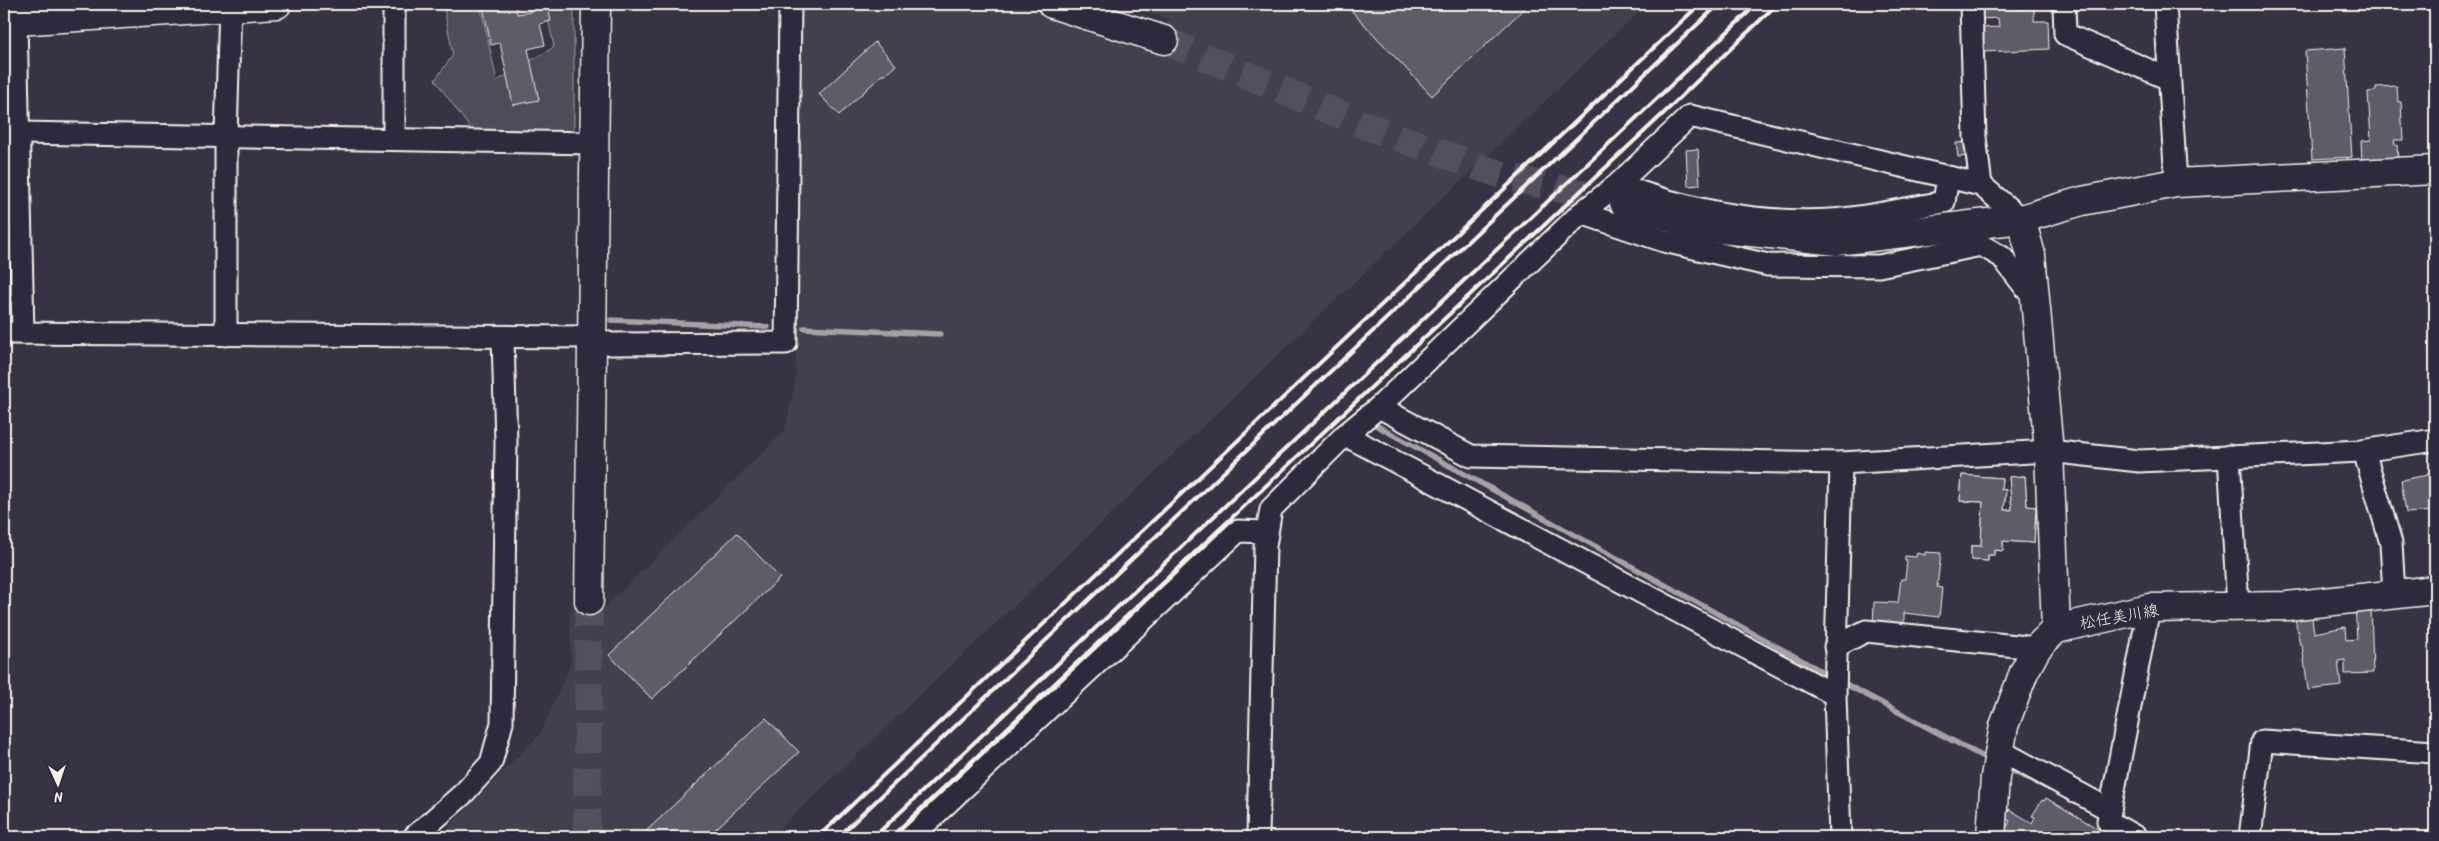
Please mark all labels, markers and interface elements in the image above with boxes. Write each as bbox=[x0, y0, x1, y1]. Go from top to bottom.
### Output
street label: 松任美川線 bbox=[2078, 598, 2161, 637]
north arrow bbox=[32, 758, 82, 808]
text: N bbox=[53, 785, 64, 807]

